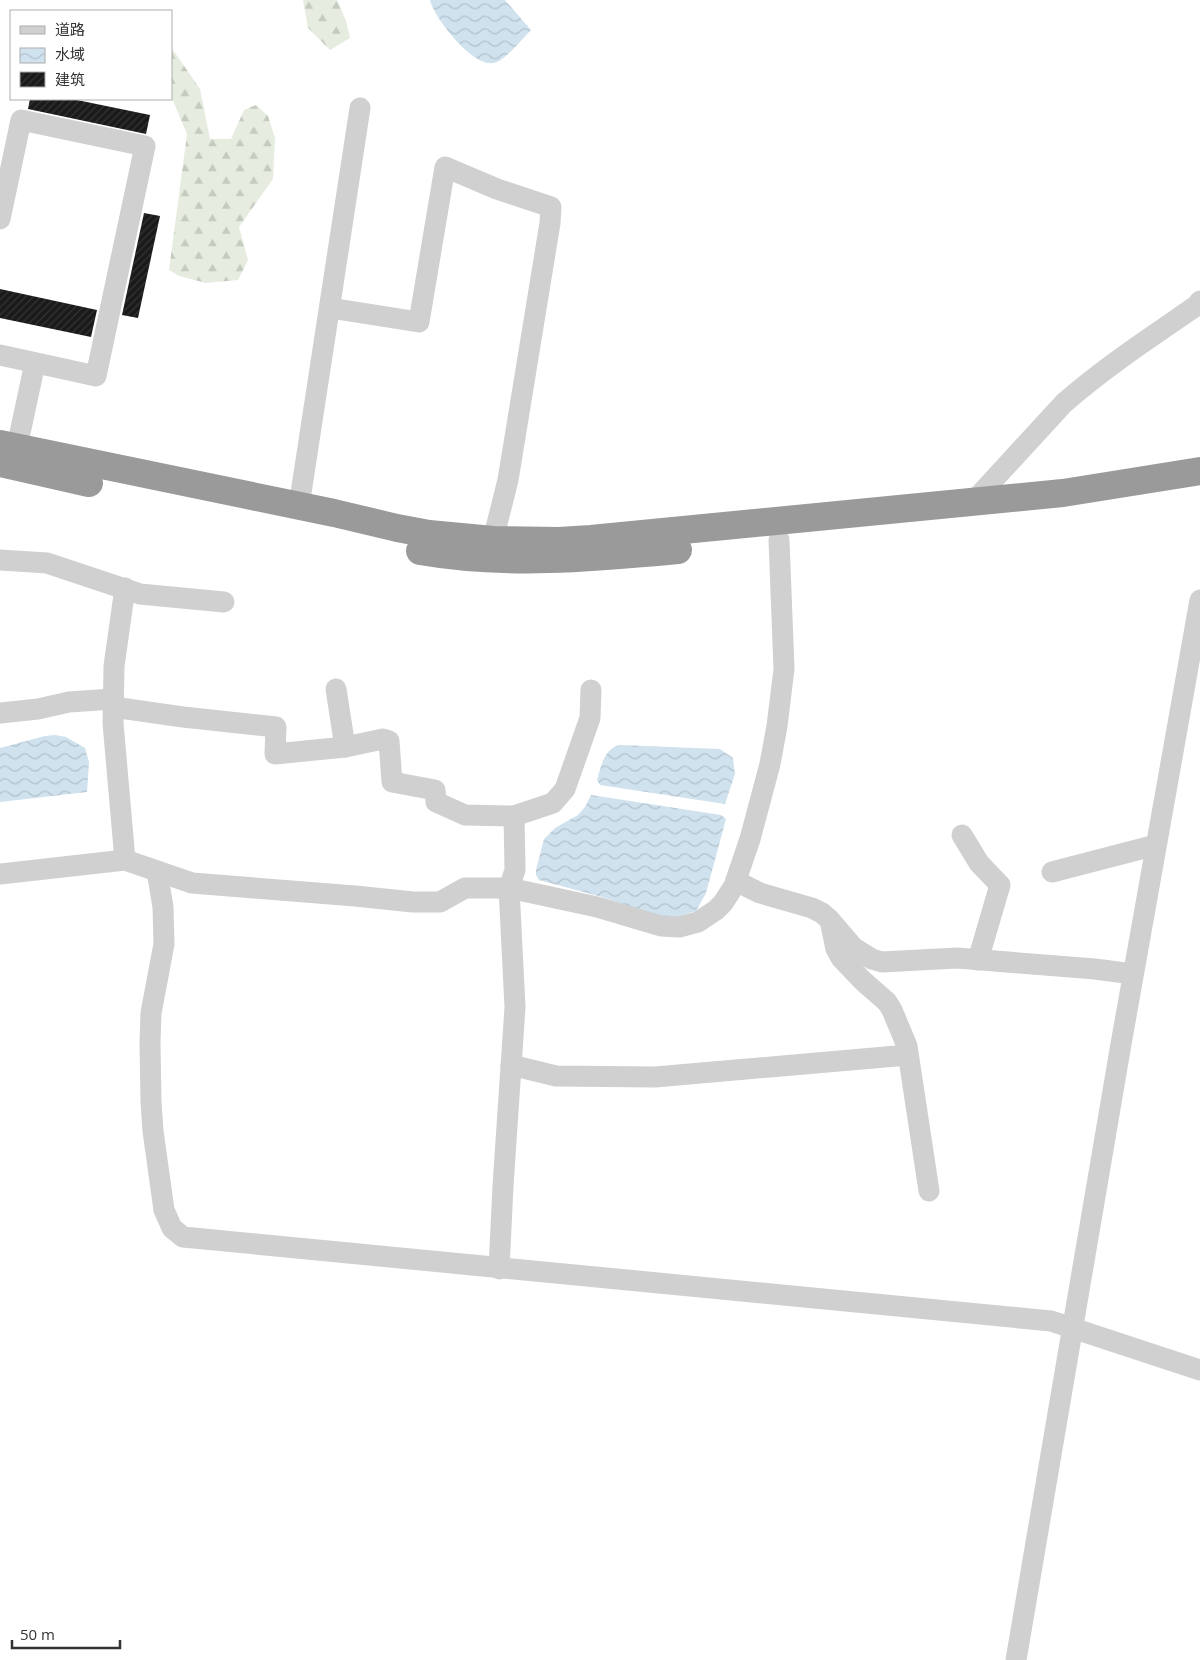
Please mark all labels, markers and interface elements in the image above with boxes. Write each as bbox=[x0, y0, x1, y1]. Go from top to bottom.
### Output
legend bbox=[10, 10, 172, 100]
text: 道路 bbox=[55, 19, 85, 39]
text: 水域 bbox=[55, 44, 85, 64]
text: 建筑 bbox=[55, 69, 85, 89]
scale bar bbox=[12, 1618, 120, 1650]
text: 50 m bbox=[20, 1624, 55, 1644]

